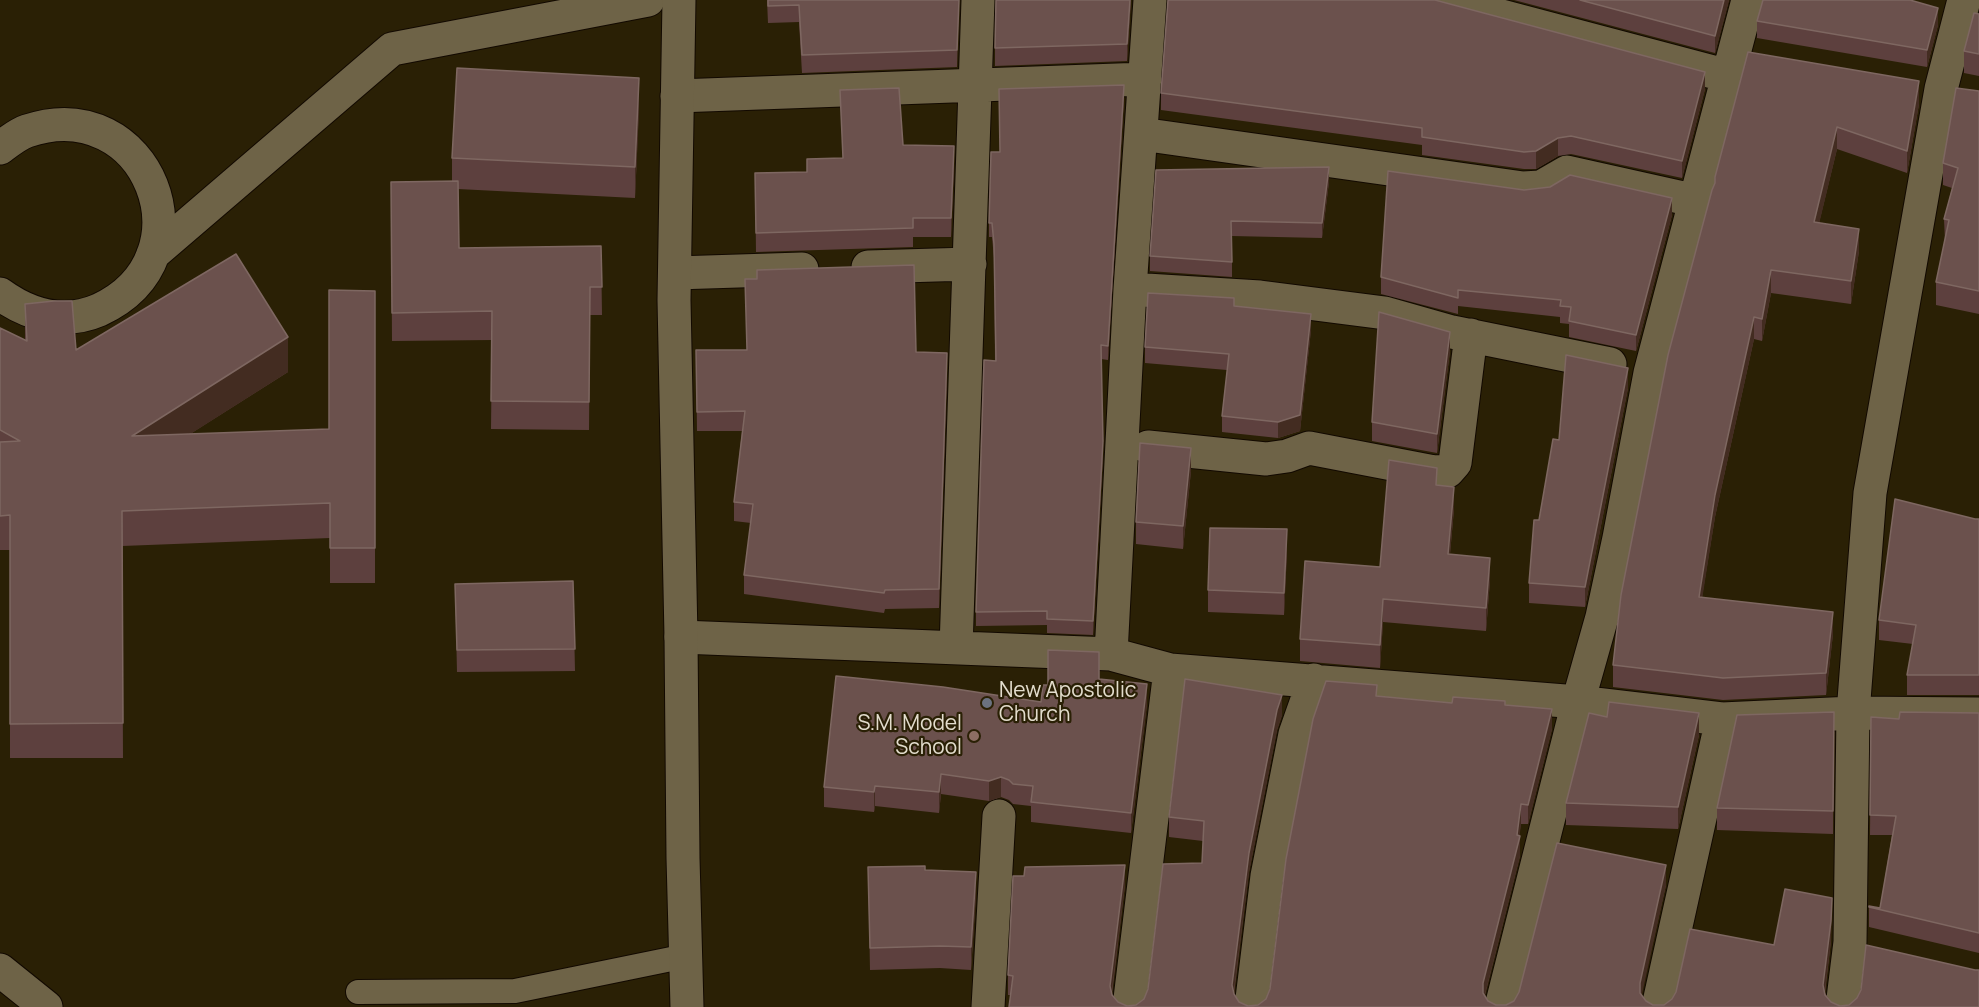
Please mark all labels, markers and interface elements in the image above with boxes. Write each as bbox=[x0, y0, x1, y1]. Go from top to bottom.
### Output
place label: New Apostolic Church bbox=[999, 678, 1136, 728]
marker: New Apostolic Church bbox=[980, 696, 994, 710]
place label: S.M. Model School bbox=[857, 711, 962, 761]
marker: S.M. Model School bbox=[967, 729, 981, 743]

